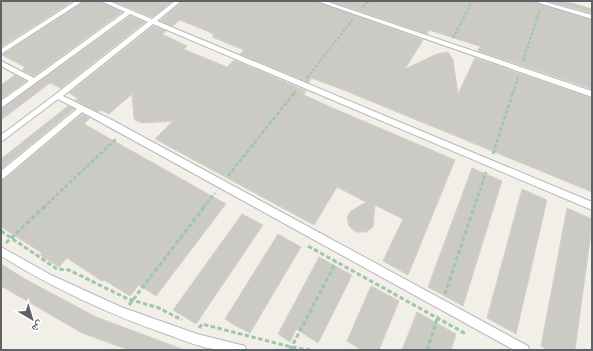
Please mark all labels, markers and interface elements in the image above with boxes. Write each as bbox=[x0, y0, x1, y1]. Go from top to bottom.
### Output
north arrow bbox=[12, 299, 52, 339]
text: ش bbox=[28, 317, 48, 337]

